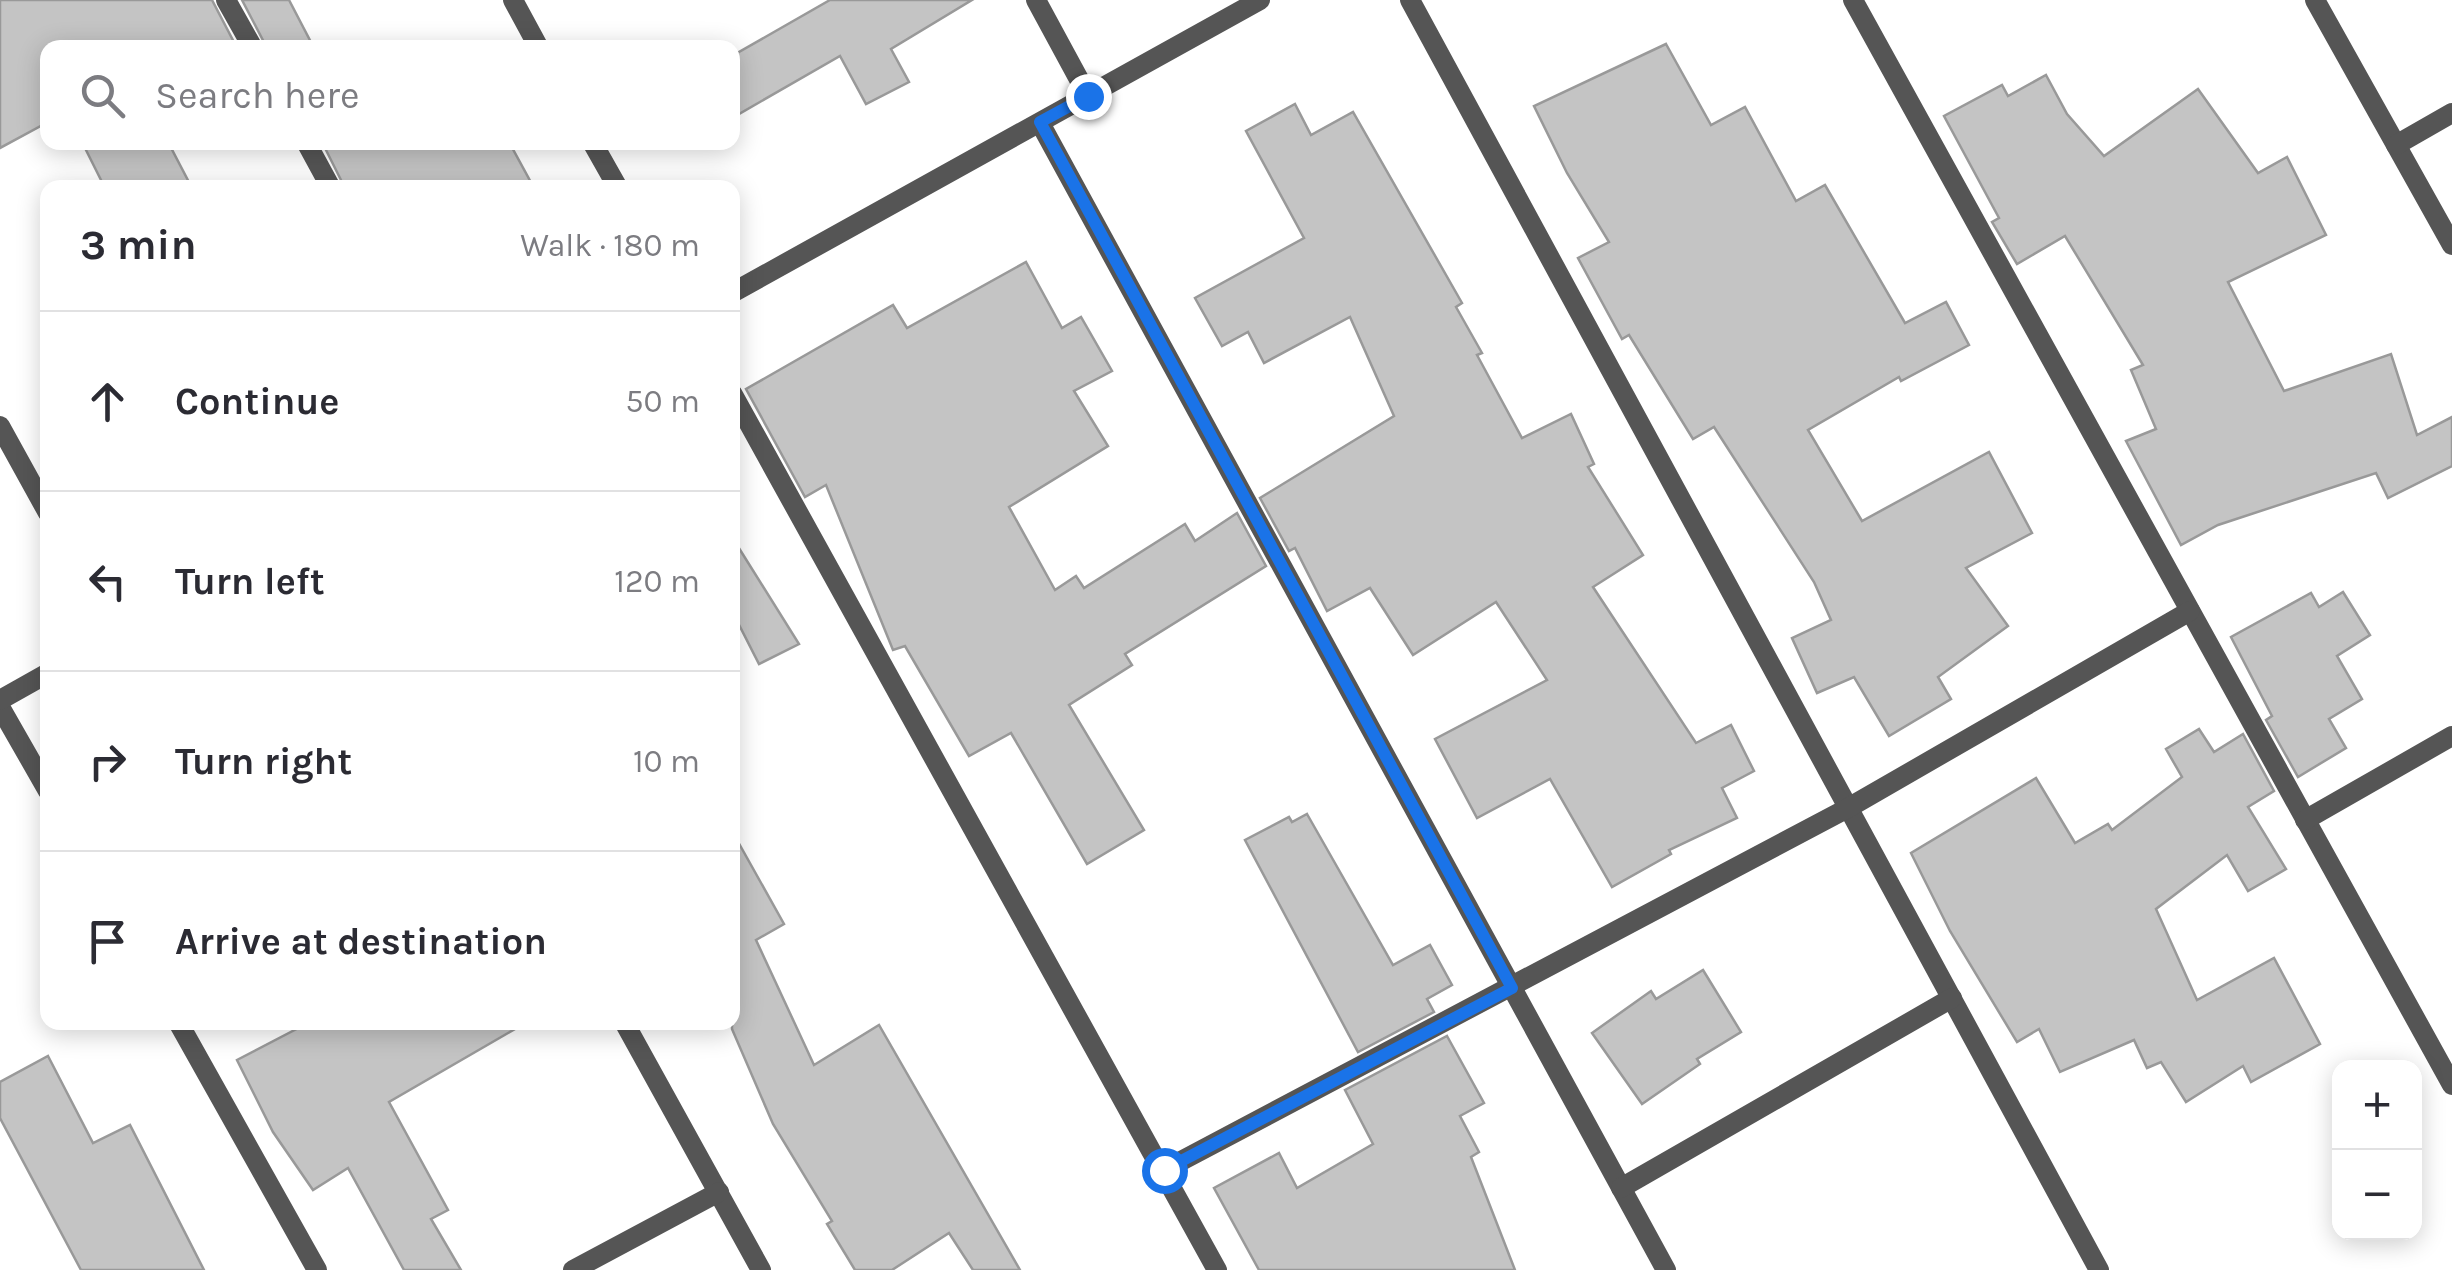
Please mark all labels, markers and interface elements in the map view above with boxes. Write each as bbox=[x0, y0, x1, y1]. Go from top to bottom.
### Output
search box bbox=[40, 40, 740, 150]
icon: search bbox=[75, 68, 130, 123]
text: Search here bbox=[155, 73, 359, 118]
route end bbox=[1066, 74, 1112, 120]
text: 3 min bbox=[80, 220, 197, 270]
text: Walk · 180 m bbox=[520, 227, 700, 264]
icon: ahead bbox=[80, 374, 135, 429]
text: Continue bbox=[175, 379, 339, 424]
text: 50 m bbox=[625, 383, 700, 420]
icon: left bbox=[80, 554, 135, 609]
text: Turn left bbox=[175, 559, 325, 604]
text: 120 m bbox=[614, 563, 700, 600]
icon: right bbox=[80, 734, 135, 789]
text: Turn right bbox=[175, 739, 352, 784]
text: 10 m bbox=[633, 743, 700, 780]
icon: arrive bbox=[80, 914, 135, 969]
text: Arrive at destination bbox=[175, 919, 547, 964]
map controls bbox=[2332, 1060, 2422, 1240]
button: + bbox=[2332, 1060, 2422, 1150]
route start bbox=[1142, 1148, 1188, 1194]
button: − bbox=[2332, 1150, 2422, 1240]

